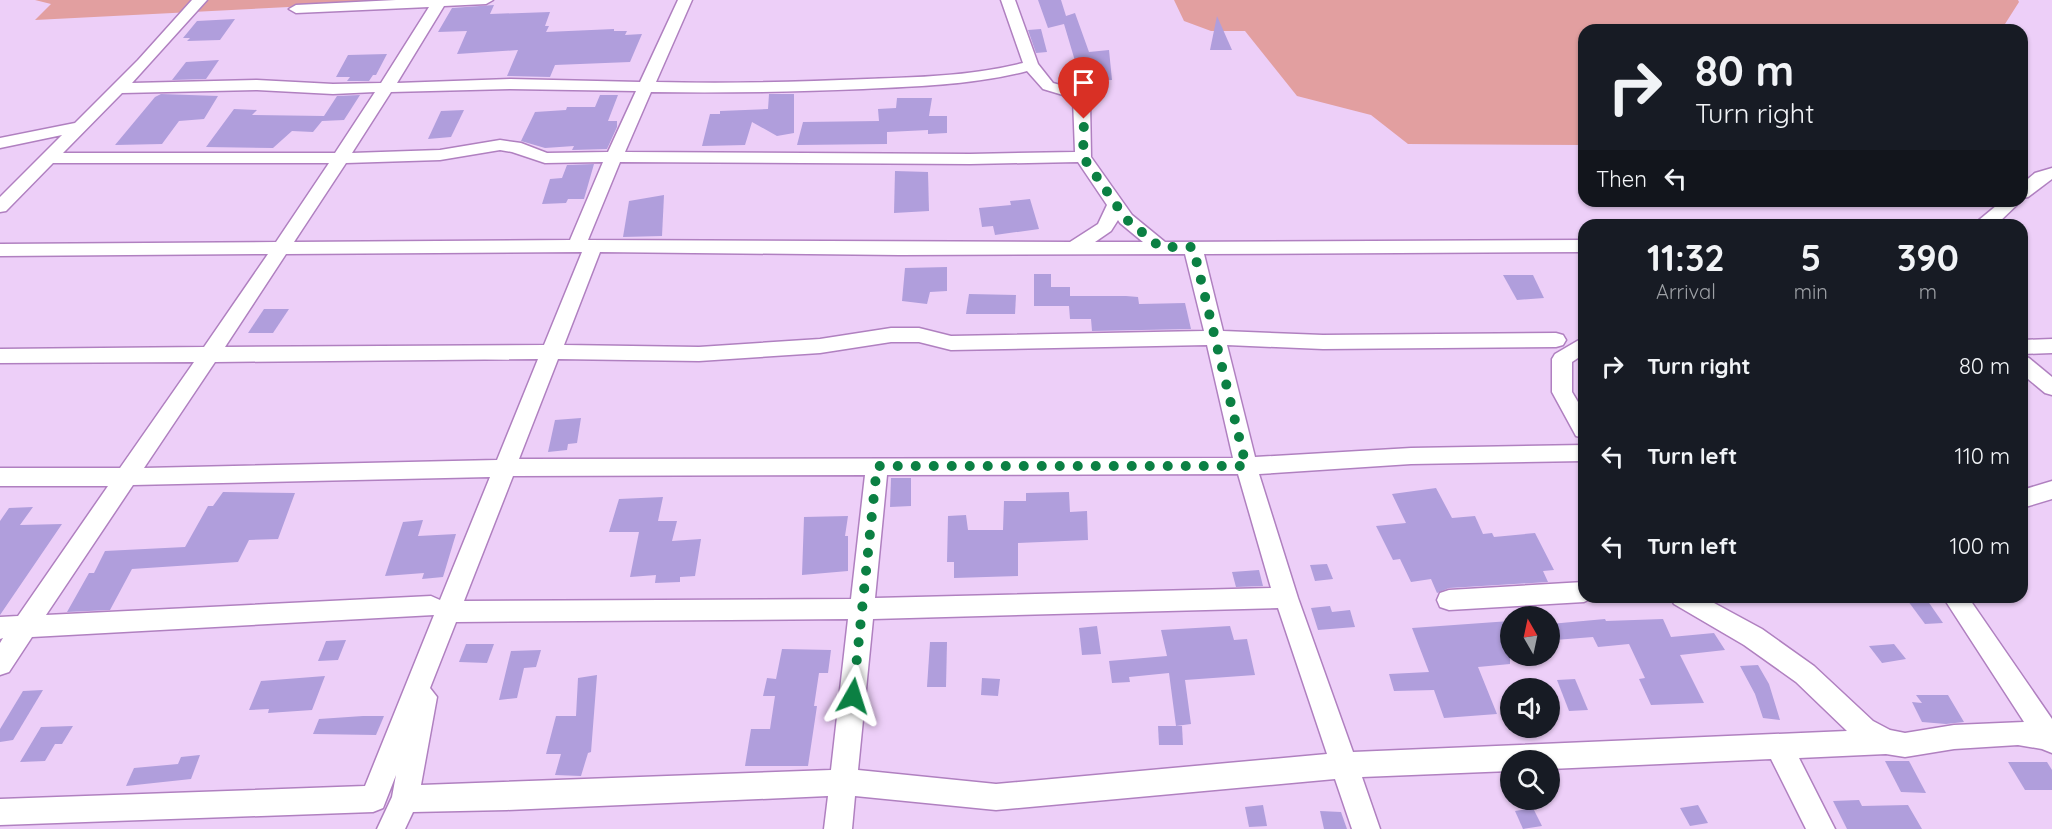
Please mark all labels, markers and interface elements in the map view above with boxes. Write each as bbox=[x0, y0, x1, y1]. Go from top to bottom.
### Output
text: 80 m bbox=[1695, 44, 1794, 97]
icon: right bbox=[1596, 48, 1674, 126]
pin bbox=[1058, 57, 1109, 119]
icon: arrive bbox=[1067, 66, 1100, 99]
text: Turn right bbox=[1695, 96, 1814, 130]
icon: left bbox=[1659, 162, 1692, 195]
text: Then bbox=[1596, 165, 1647, 193]
text: 11:32 bbox=[1647, 235, 1725, 280]
text: 5 bbox=[1800, 235, 1821, 280]
text: 390 bbox=[1897, 235, 1959, 280]
text: Arrival bbox=[1656, 279, 1716, 304]
text: min bbox=[1794, 279, 1828, 304]
text: m bbox=[1919, 279, 1937, 304]
icon: right bbox=[1596, 350, 1629, 383]
text: Turn right bbox=[1647, 352, 1751, 380]
text: 80 m bbox=[1959, 352, 2010, 380]
icon: left bbox=[1596, 440, 1629, 473]
text: Turn left bbox=[1647, 442, 1737, 470]
text: 110 m bbox=[1955, 442, 2010, 470]
icon: left bbox=[1596, 530, 1629, 563]
text: Turn left bbox=[1647, 532, 1737, 560]
text: 100 m bbox=[1950, 532, 2010, 560]
north arrow bbox=[1500, 606, 1560, 666]
map controls bbox=[1500, 606, 1560, 810]
position arrow bbox=[821, 664, 885, 728]
button: sound bbox=[1500, 678, 1560, 738]
button: search bbox=[1500, 750, 1560, 810]

